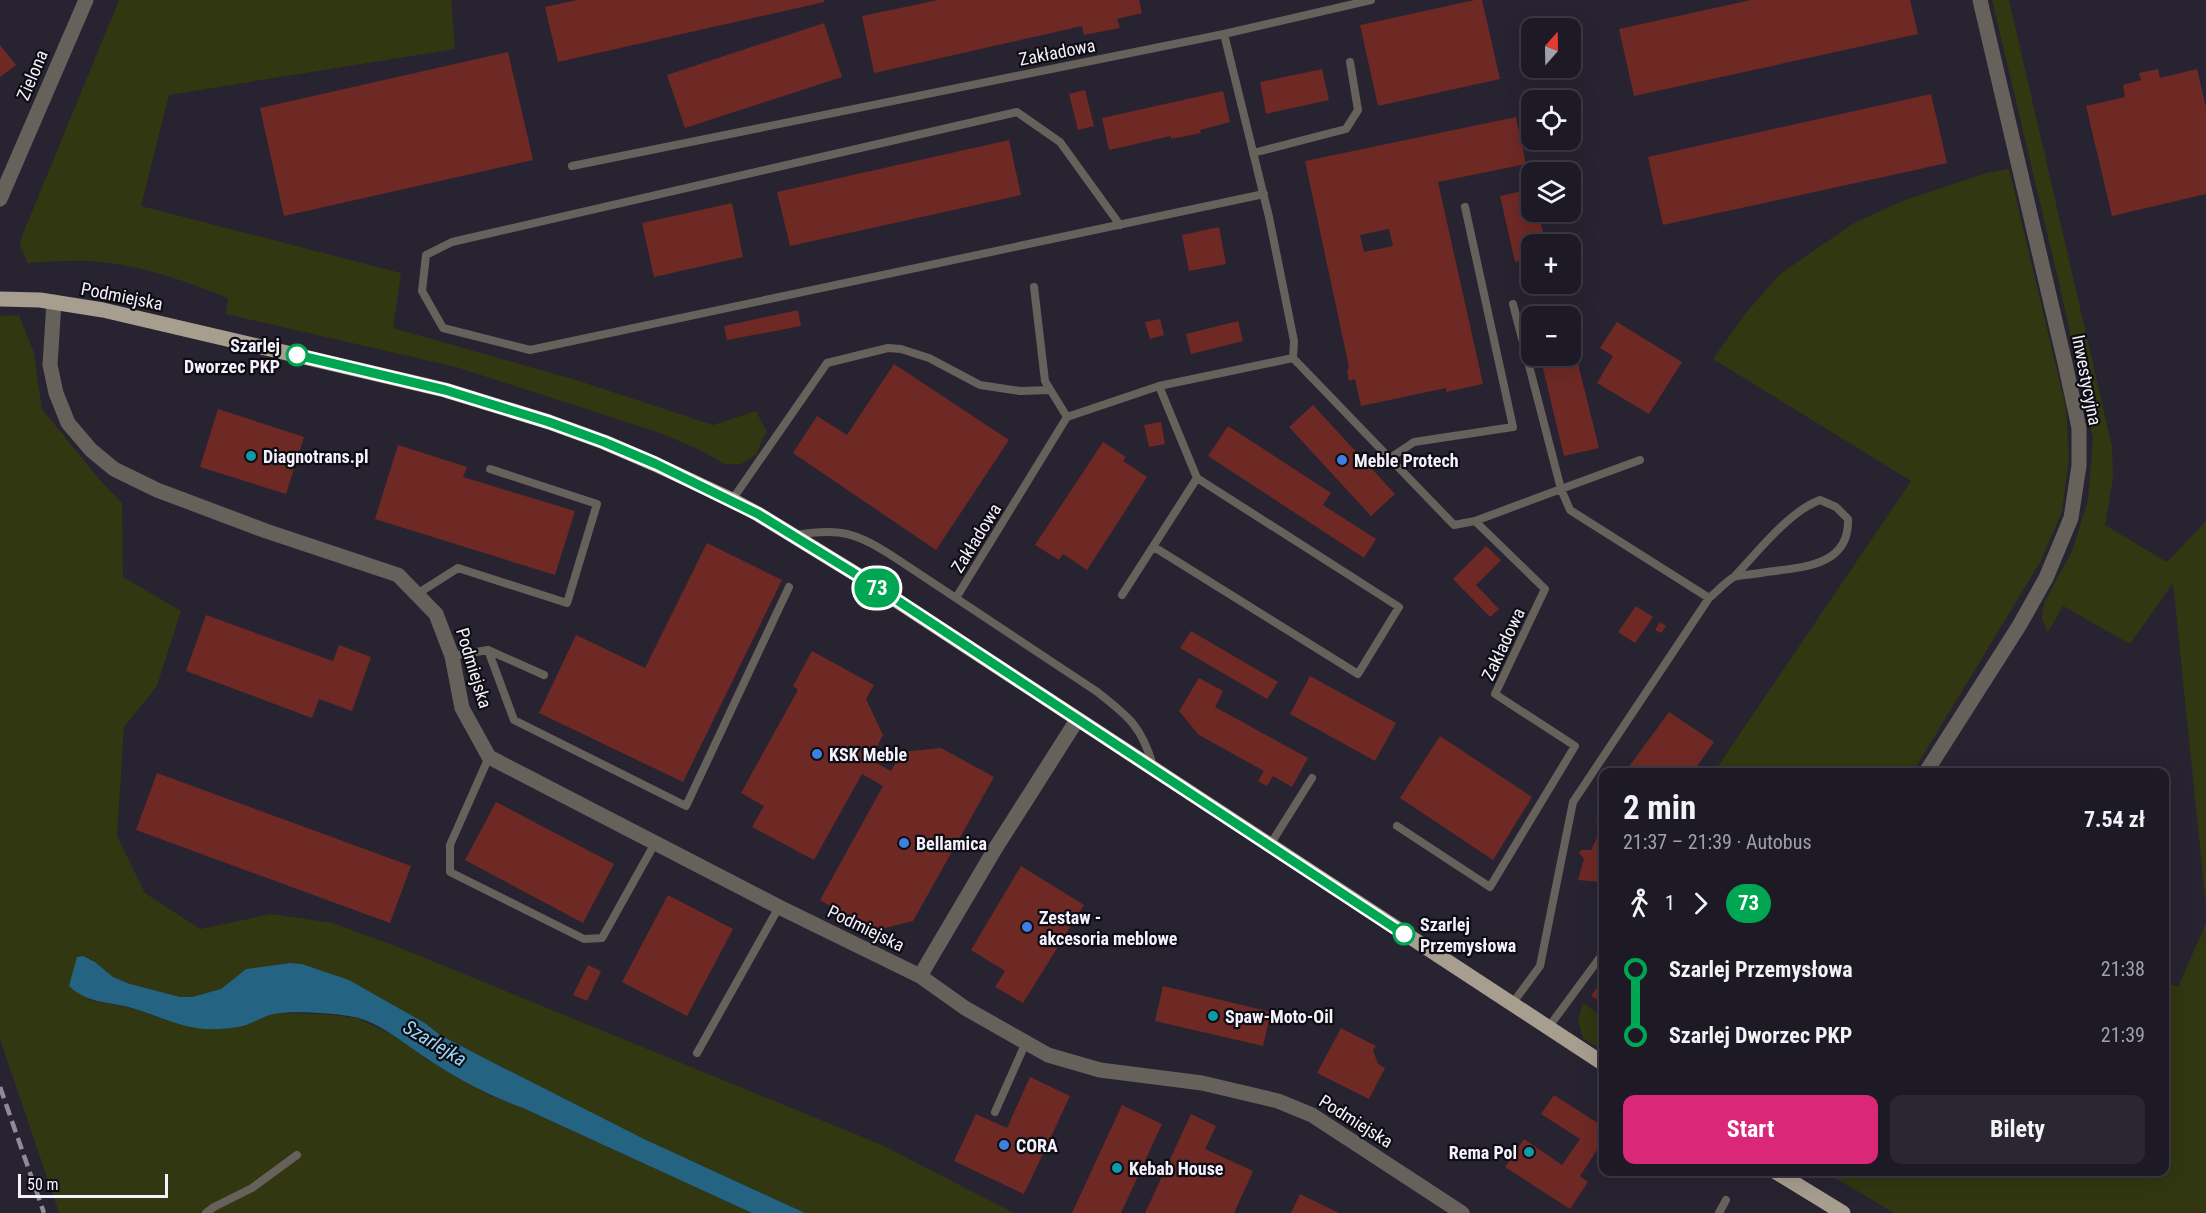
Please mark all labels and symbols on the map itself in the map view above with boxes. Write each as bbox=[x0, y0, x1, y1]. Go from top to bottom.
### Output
north arrow bbox=[1521, 18, 1581, 78]
street label: Zakładowa bbox=[1017, 34, 1097, 70]
street label: Zielona bbox=[12, 47, 52, 103]
street label: Podmiejska bbox=[79, 278, 165, 314]
street label: Inwestycyjna bbox=[2068, 333, 2106, 427]
place label: Szarlej Dworzec PKP bbox=[184, 335, 280, 377]
marker: Szarlej Dworzec PKP bbox=[286, 344, 308, 366]
place label: Diagnotrans.pl bbox=[263, 446, 368, 467]
marker: Diagnotrans.pl bbox=[244, 449, 258, 463]
place label: Meble Protech bbox=[1354, 450, 1459, 471]
marker: Meble Protech bbox=[1335, 453, 1349, 467]
street label: Zakładowa bbox=[947, 500, 1005, 576]
line badge: 73 bbox=[850, 568, 904, 608]
street label: Zakładowa bbox=[1477, 604, 1529, 684]
street label: Podmiejska bbox=[452, 625, 496, 711]
place label: KSK Meble bbox=[829, 744, 907, 765]
marker: KSK Meble bbox=[810, 747, 824, 761]
place label: Bellamica bbox=[916, 833, 987, 854]
marker: Bellamica bbox=[897, 836, 911, 850]
street label: Podmiejska bbox=[824, 900, 908, 956]
place label: Zestaw - akcesoria meblowe bbox=[1039, 907, 1178, 949]
place label: Szarlej Przemysłowa bbox=[1420, 914, 1516, 956]
marker: Zestaw - akcesoria meblowe bbox=[1020, 920, 1034, 934]
marker: Szarlej Przemysłowa bbox=[1393, 923, 1415, 945]
place label: Spaw-Moto-Oil bbox=[1225, 1006, 1333, 1027]
marker: Spaw-Moto-Oil bbox=[1206, 1009, 1220, 1023]
water label: Szarlejka bbox=[399, 1015, 471, 1071]
street label: Podmiejska bbox=[1315, 1090, 1397, 1152]
place label: CORA bbox=[1016, 1135, 1058, 1156]
marker: CORA bbox=[997, 1138, 1011, 1152]
place label: Rema Pol bbox=[1449, 1142, 1517, 1163]
marker: Rema Pol bbox=[1522, 1145, 1536, 1159]
place label: Kebab House bbox=[1129, 1158, 1224, 1179]
marker: Kebab House bbox=[1110, 1161, 1124, 1175]
scale bar bbox=[18, 1171, 168, 1198]

